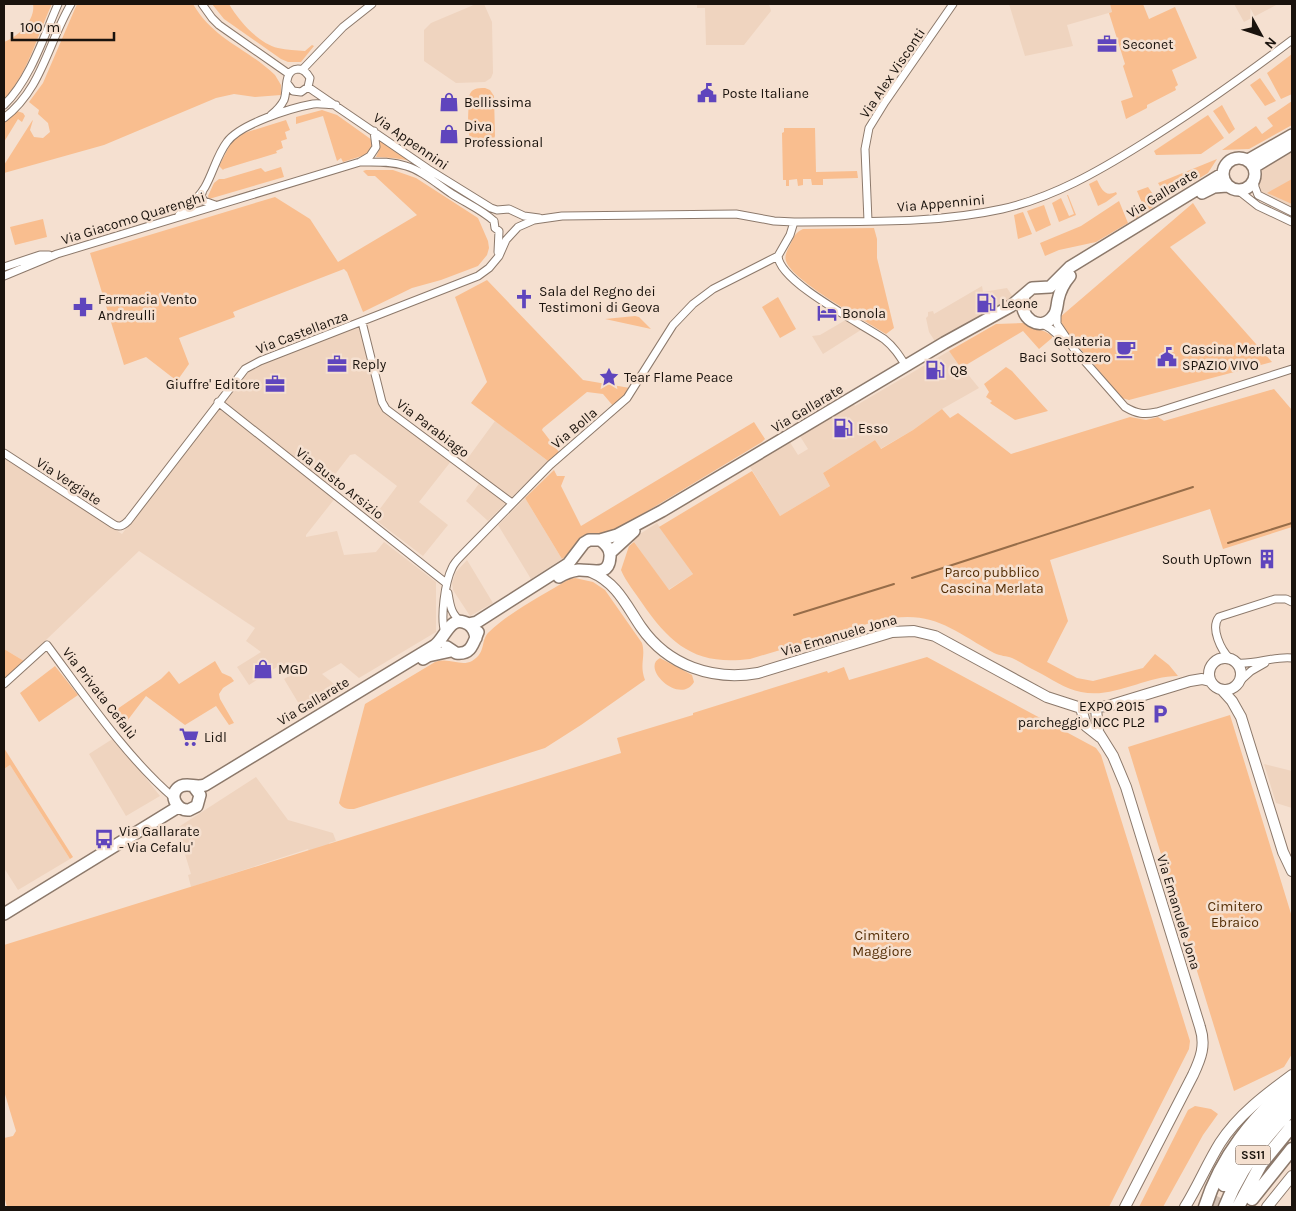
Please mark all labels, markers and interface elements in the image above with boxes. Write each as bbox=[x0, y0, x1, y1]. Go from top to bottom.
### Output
scale bar bbox=[12, 10, 115, 42]
north arrow bbox=[1236, 10, 1286, 60]
text: 100 m bbox=[20, 18, 60, 36]
street label: Via Alex Visconti bbox=[856, 25, 929, 122]
office icon: Seconet bbox=[1096, 33, 1118, 55]
text: N bbox=[1261, 34, 1280, 52]
place label: Seconet bbox=[1122, 36, 1173, 53]
public building icon: Poste Italiane bbox=[696, 82, 718, 104]
place label: Poste Italiane bbox=[722, 85, 809, 102]
shop icon: Bellissima bbox=[438, 91, 460, 113]
place label: Bellissima bbox=[464, 94, 532, 111]
street label: Via Appennini bbox=[370, 109, 452, 174]
place label: Diva Professional bbox=[464, 118, 543, 151]
shop icon: Diva Professional bbox=[438, 123, 460, 145]
street label: Via Gallarate bbox=[1124, 165, 1201, 222]
street label: Via Giacomo Quarenghi bbox=[59, 189, 207, 248]
street label: Via Appennini bbox=[896, 191, 986, 216]
place label: Sala del Regno dei Testimoni di Geova bbox=[539, 283, 660, 316]
church icon: Sala del Regno dei Testimoni di Geova bbox=[513, 288, 535, 310]
place label: Farmacia Vento Andreulli bbox=[98, 291, 197, 324]
fuel station icon: Leone bbox=[975, 292, 997, 314]
place label: Leone bbox=[1001, 295, 1038, 312]
pharmacy icon: Farmacia Vento Andreulli bbox=[72, 296, 94, 318]
hotel icon: Bonola bbox=[816, 302, 838, 324]
place label: Bonola bbox=[842, 305, 886, 322]
street label: Via Castellanza bbox=[254, 307, 351, 358]
place label: Gelateria Baci Sottozero bbox=[1019, 333, 1111, 366]
cafe icon: Gelateria Baci Sottozero bbox=[1115, 338, 1137, 360]
place label: Cascina Merlata SPAZIO VIVO bbox=[1182, 341, 1285, 374]
public building icon: Cascina Merlata SPAZIO VIVO bbox=[1156, 346, 1178, 368]
office icon: Reply bbox=[326, 353, 348, 375]
place label: Reply bbox=[352, 356, 387, 373]
fuel station icon: Q8 bbox=[924, 359, 946, 381]
place label: Q8 bbox=[950, 362, 968, 379]
place icon: Tear Flame Peace bbox=[598, 366, 620, 388]
place label: Tear Flame Peace bbox=[624, 369, 733, 386]
office icon: Giuffre' Editore bbox=[264, 373, 286, 395]
place label: Giuffre' Editore bbox=[166, 376, 260, 393]
street label: Via Gallarate bbox=[768, 380, 846, 436]
street label: Via Parabiago bbox=[393, 395, 473, 461]
street label: Via Bolla bbox=[548, 404, 601, 453]
fuel station icon: Esso bbox=[832, 417, 854, 439]
place label: Esso bbox=[858, 420, 888, 437]
street label: Via Busto Arsizio bbox=[292, 444, 387, 523]
street label: Via Vergiate bbox=[33, 454, 105, 509]
building icon: South UpTown bbox=[1256, 548, 1278, 570]
place label: South UpTown bbox=[1162, 551, 1252, 568]
park label: Parco pubblico Cascina Merlata bbox=[940, 564, 1044, 597]
street label: Via Emanuele Jona bbox=[779, 611, 899, 660]
street label: Via Privata Cefalù bbox=[58, 644, 141, 743]
shop icon: MGD bbox=[252, 658, 274, 680]
place label: MGD bbox=[278, 661, 308, 678]
street label: Via Gallarate bbox=[274, 673, 352, 729]
place label: EXPO 2015 parcheggio NCC PL2 bbox=[1018, 698, 1145, 731]
parking icon: EXPO 2015 parcheggio NCC PL2 bbox=[1149, 703, 1171, 725]
supermarket icon: Lidl bbox=[178, 726, 200, 748]
place label: Lidl bbox=[204, 729, 227, 746]
place label: Via Gallarate - Via Cefalu' bbox=[119, 823, 200, 856]
bus stop icon: Via Gallarate - Via Cefalu' bbox=[93, 828, 115, 850]
street label: Via Emanuele Jona bbox=[1153, 852, 1204, 972]
park label: Cimitero Ebraico bbox=[1207, 898, 1263, 931]
park label: Cimitero Maggiore bbox=[852, 927, 912, 960]
road number: SS11 bbox=[1236, 1146, 1270, 1164]

